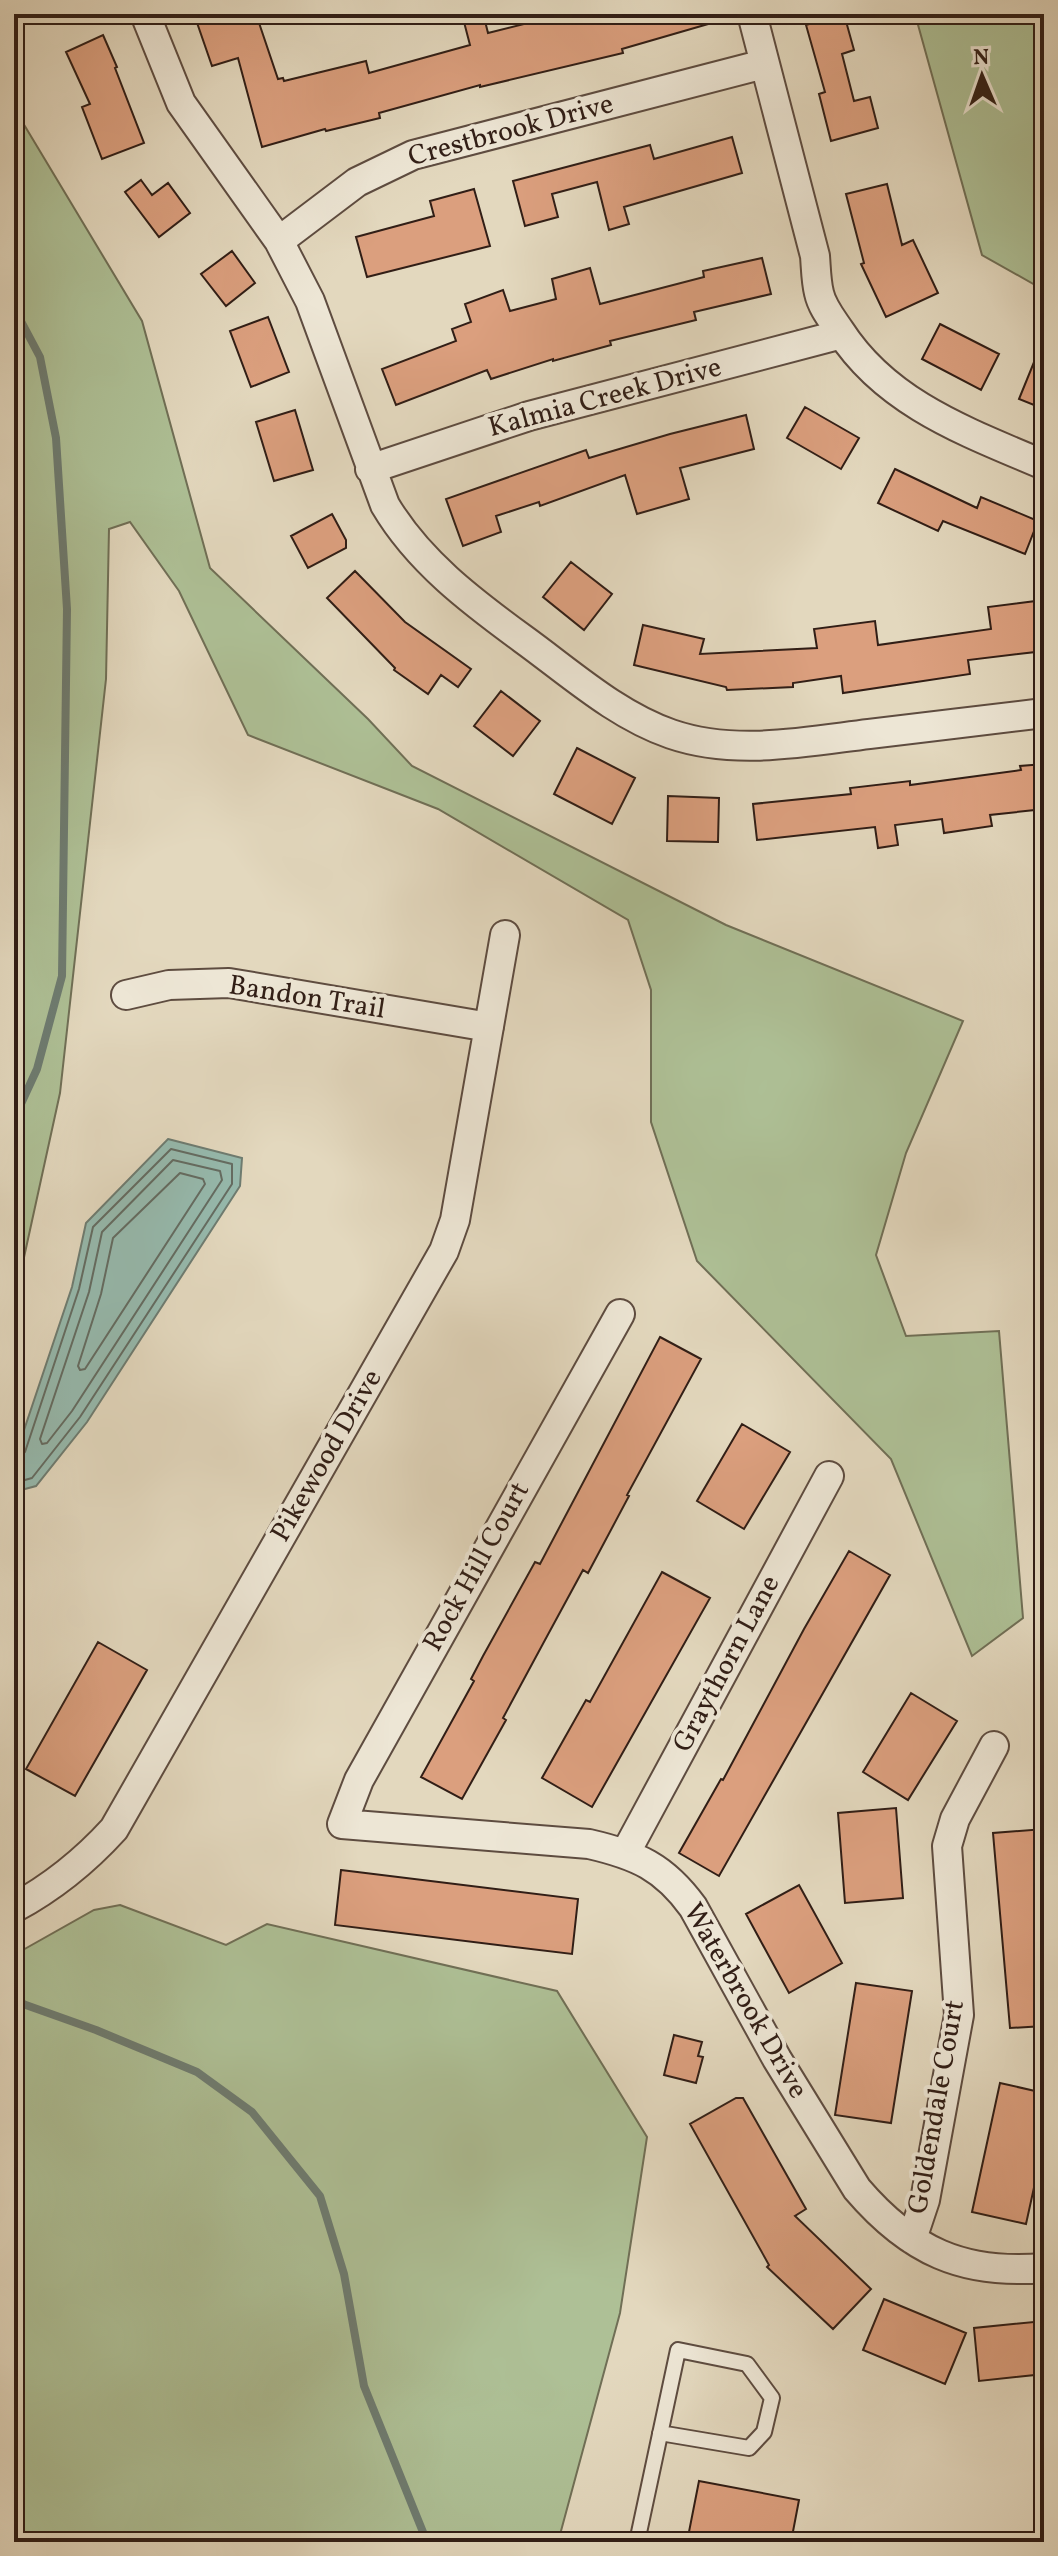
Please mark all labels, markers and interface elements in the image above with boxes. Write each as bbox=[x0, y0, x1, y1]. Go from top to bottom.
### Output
north arrow bbox=[942, 36, 1022, 116]
text: N bbox=[973, 43, 990, 74]
street label: Crestbrook Drive bbox=[404, 85, 618, 177]
street label: Kalmia Creek Drive bbox=[484, 348, 726, 448]
street label: Bandon Trail bbox=[226, 966, 388, 1030]
street label: Pikewood Drive bbox=[262, 1362, 392, 1550]
street label: Rock Hill Court bbox=[414, 1475, 540, 1659]
street label: Graythorn Lane bbox=[664, 1569, 790, 1759]
street label: Waterbrook Drive bbox=[673, 1896, 817, 2106]
street label: Goldendale Court bbox=[899, 1997, 975, 2217]

